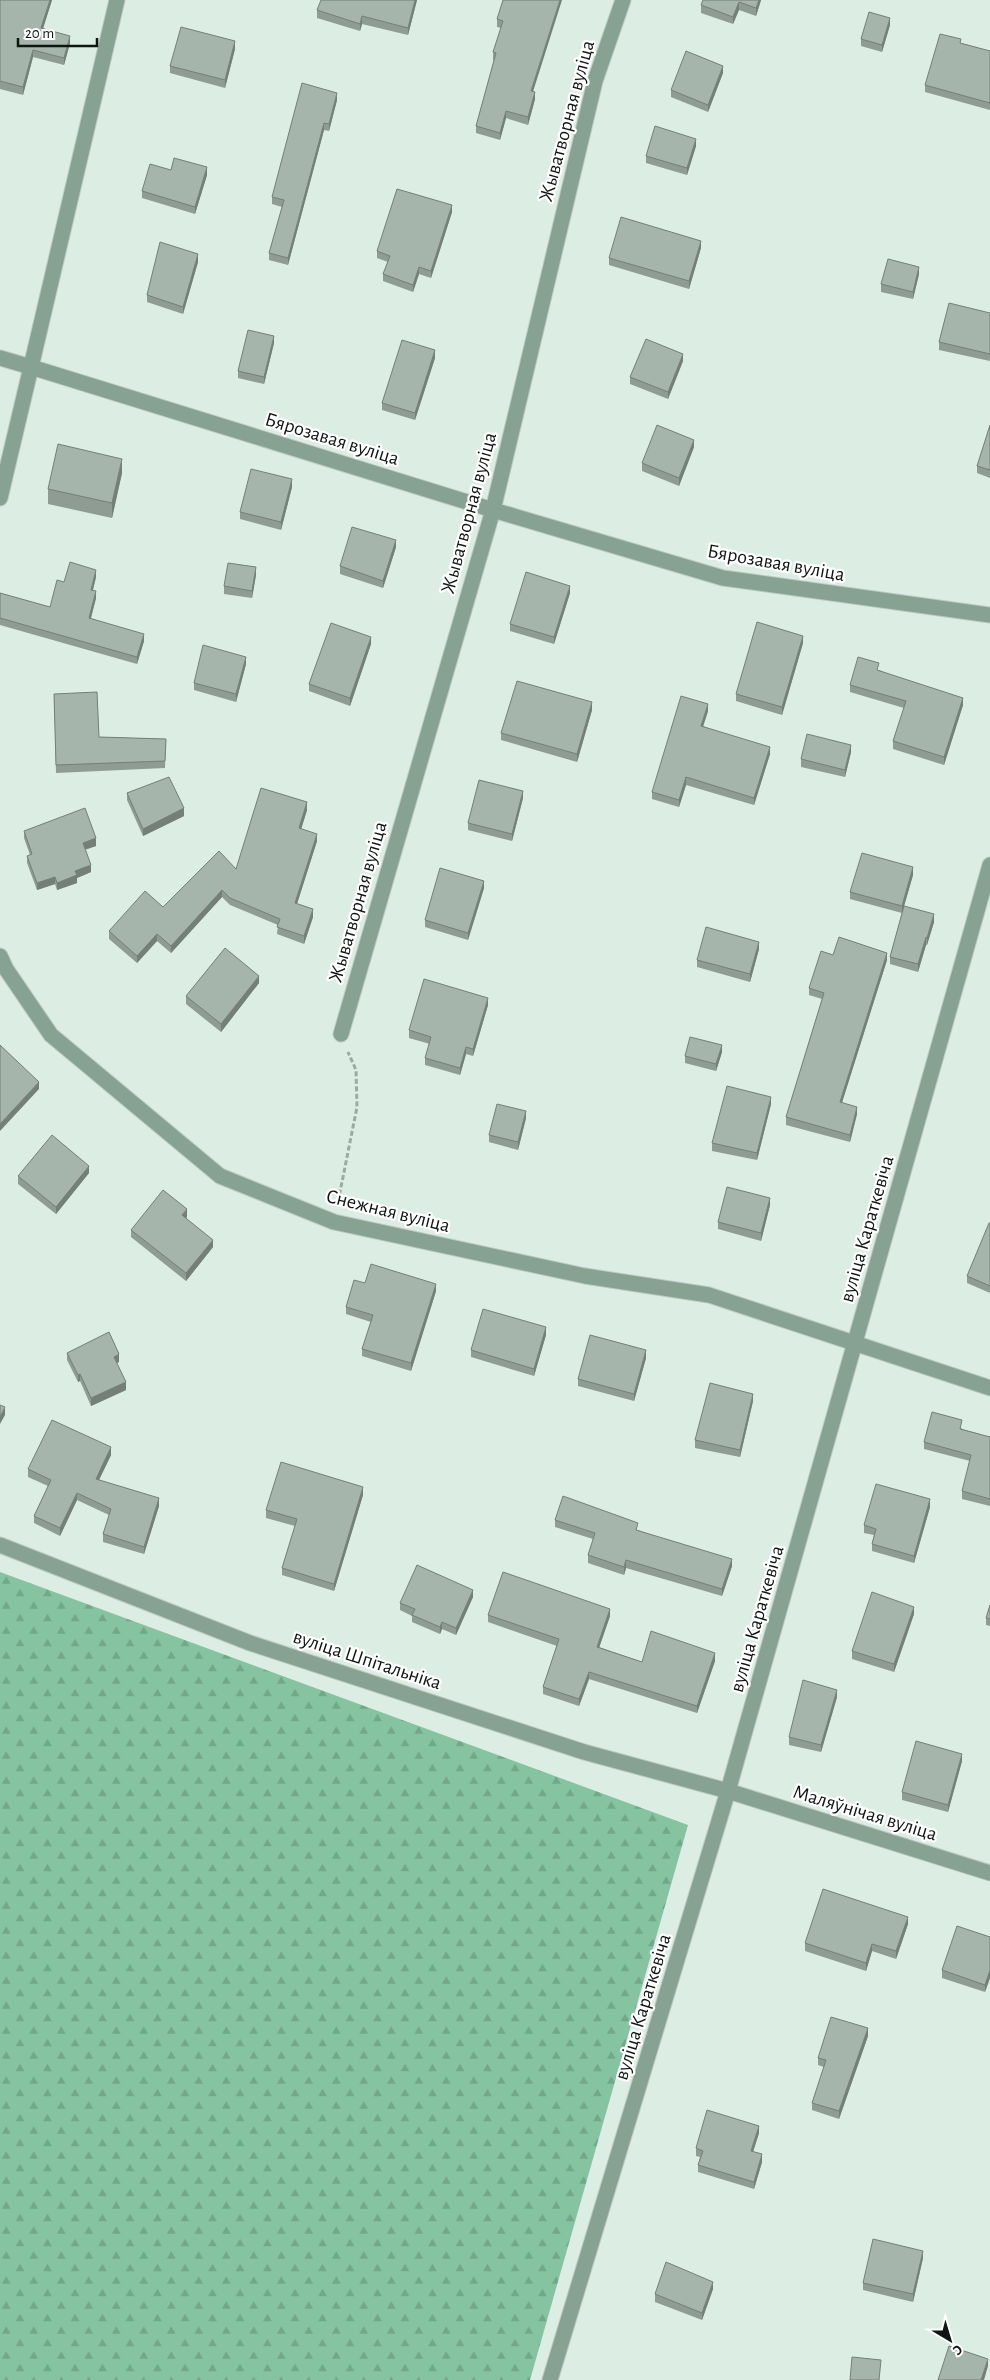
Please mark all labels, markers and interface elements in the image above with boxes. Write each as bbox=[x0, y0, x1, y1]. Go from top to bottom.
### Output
scale bar bbox=[18, 15, 96, 47]
text: 20 m bbox=[25, 26, 54, 41]
street label: Жыватворная вуліца bbox=[536, 38, 598, 204]
street label: Бярозавая вуліца bbox=[263, 409, 401, 469]
street label: Жыватворная вуліца bbox=[438, 430, 500, 596]
street label: Бярозавая вуліца bbox=[706, 541, 846, 585]
street label: Жыватворная вуліца bbox=[325, 819, 391, 985]
street label: вуліца Караткевіча bbox=[836, 1153, 898, 1305]
street label: Снежная вуліца bbox=[324, 1186, 452, 1236]
street label: вуліца Караткевіча bbox=[726, 1543, 788, 1695]
street label: вуліца Шпітальніка bbox=[290, 1627, 444, 1693]
street label: Маляўнічая вуліца bbox=[791, 1782, 939, 1844]
street label: вуліца Караткевіча bbox=[611, 1932, 675, 2082]
north arrow bbox=[925, 2315, 975, 2365]
text: С bbox=[950, 2342, 965, 2358]

